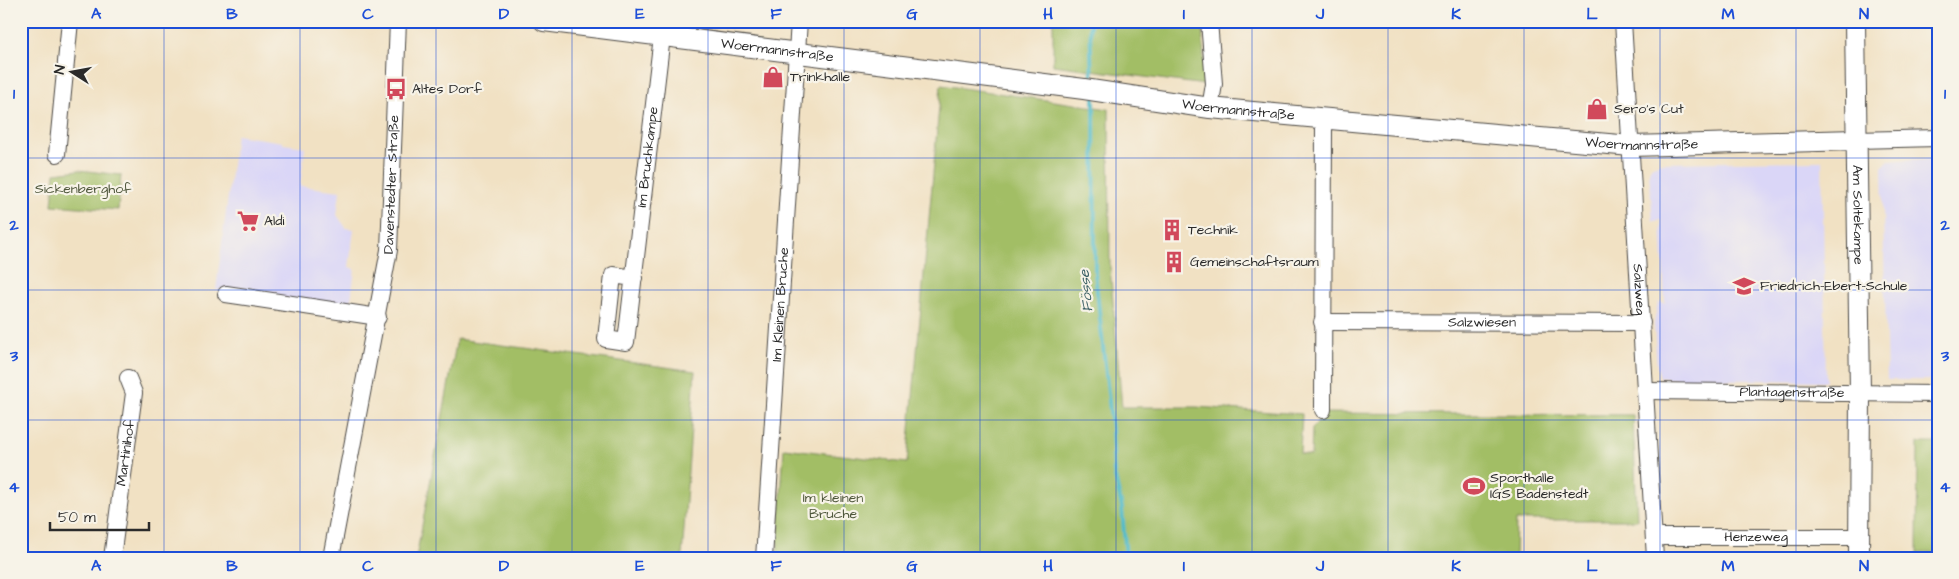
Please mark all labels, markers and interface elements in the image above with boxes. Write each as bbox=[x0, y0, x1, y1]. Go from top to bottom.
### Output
text: A bbox=[91, 3, 102, 25]
text: B bbox=[226, 3, 238, 25]
text: C bbox=[362, 3, 374, 25]
text: D bbox=[499, 3, 510, 25]
text: E bbox=[635, 3, 645, 25]
text: F bbox=[770, 3, 782, 25]
text: G bbox=[906, 3, 918, 25]
text: H bbox=[1043, 3, 1053, 25]
text: I bbox=[1183, 3, 1185, 25]
text: J bbox=[1315, 3, 1325, 25]
text: K bbox=[1451, 3, 1461, 25]
text: L bbox=[1586, 3, 1598, 25]
text: M bbox=[1721, 3, 1735, 25]
text: N bbox=[1859, 3, 1869, 25]
street label: Woermannstraße bbox=[720, 33, 835, 67]
north arrow bbox=[48, 48, 98, 98]
text: N bbox=[50, 63, 71, 76]
shop icon: Trinkhalle bbox=[760, 64, 786, 90]
place label: Trinkhalle bbox=[790, 67, 851, 87]
bus stop icon: Altes Dorf bbox=[383, 76, 409, 102]
place label: Altes Dorf bbox=[412, 79, 483, 99]
text: 1 bbox=[13, 83, 16, 105]
text: 1 bbox=[1944, 83, 1947, 105]
street label: Woermannstraße bbox=[1180, 94, 1296, 126]
shop icon: Sero's Cut bbox=[1584, 96, 1610, 122]
place label: Sero's Cut bbox=[1614, 99, 1684, 119]
street label: Im Bruchkampe bbox=[632, 105, 664, 209]
street label: Davenstedter Straße bbox=[379, 114, 404, 254]
street label: Woermannstraße bbox=[1584, 132, 1699, 156]
street label: Am Soltekampe bbox=[1847, 165, 1868, 265]
park label: Sickenberghof bbox=[35, 179, 132, 199]
supermarket icon: Aldi bbox=[235, 208, 261, 234]
place label: Aldi bbox=[264, 211, 284, 231]
text: 2 bbox=[8, 214, 19, 236]
text: 2 bbox=[1939, 214, 1950, 236]
building icon: Technik bbox=[1159, 217, 1185, 243]
place label: Technik bbox=[1188, 220, 1238, 240]
street label: Im Kleinen Bruche bbox=[767, 246, 794, 362]
building icon: Gemeinschaftsraum bbox=[1161, 249, 1187, 275]
place label: Gemeinschaftsraum bbox=[1190, 252, 1319, 272]
street label: Salzweg bbox=[1627, 263, 1651, 316]
water label: Fösse bbox=[1074, 268, 1098, 313]
school or university icon: Friedrich-Ebert-Schule bbox=[1731, 273, 1757, 299]
place label: Friedrich-Ebert-Schule bbox=[1760, 276, 1908, 296]
street label: Salzwiesen bbox=[1448, 312, 1516, 333]
text: 3 bbox=[9, 345, 19, 367]
text: 3 bbox=[1940, 345, 1950, 367]
street label: Plantagenstraße bbox=[1739, 382, 1845, 403]
street label: Martinihof bbox=[112, 418, 140, 487]
place label: Sporthalle IGS Badenstedt bbox=[1490, 468, 1589, 504]
sports icon: Sporthalle IGS Badenstedt bbox=[1461, 473, 1487, 499]
text: 4 bbox=[9, 476, 20, 498]
text: 4 bbox=[1940, 476, 1951, 498]
park label: Im kleinen Bruche bbox=[803, 488, 863, 524]
scale bar bbox=[50, 499, 149, 531]
text: 50 m bbox=[58, 507, 96, 528]
street label: Henzeweg bbox=[1724, 527, 1788, 547]
text: A bbox=[91, 555, 102, 577]
text: B bbox=[226, 555, 238, 577]
text: C bbox=[362, 555, 374, 577]
text: D bbox=[499, 555, 510, 577]
text: E bbox=[635, 555, 645, 577]
text: F bbox=[770, 555, 782, 577]
text: G bbox=[906, 555, 918, 577]
text: H bbox=[1043, 555, 1053, 577]
text: I bbox=[1183, 555, 1185, 577]
text: J bbox=[1315, 555, 1325, 577]
text: K bbox=[1451, 555, 1461, 577]
text: L bbox=[1586, 555, 1598, 577]
text: M bbox=[1721, 555, 1735, 577]
text: N bbox=[1859, 555, 1869, 577]

